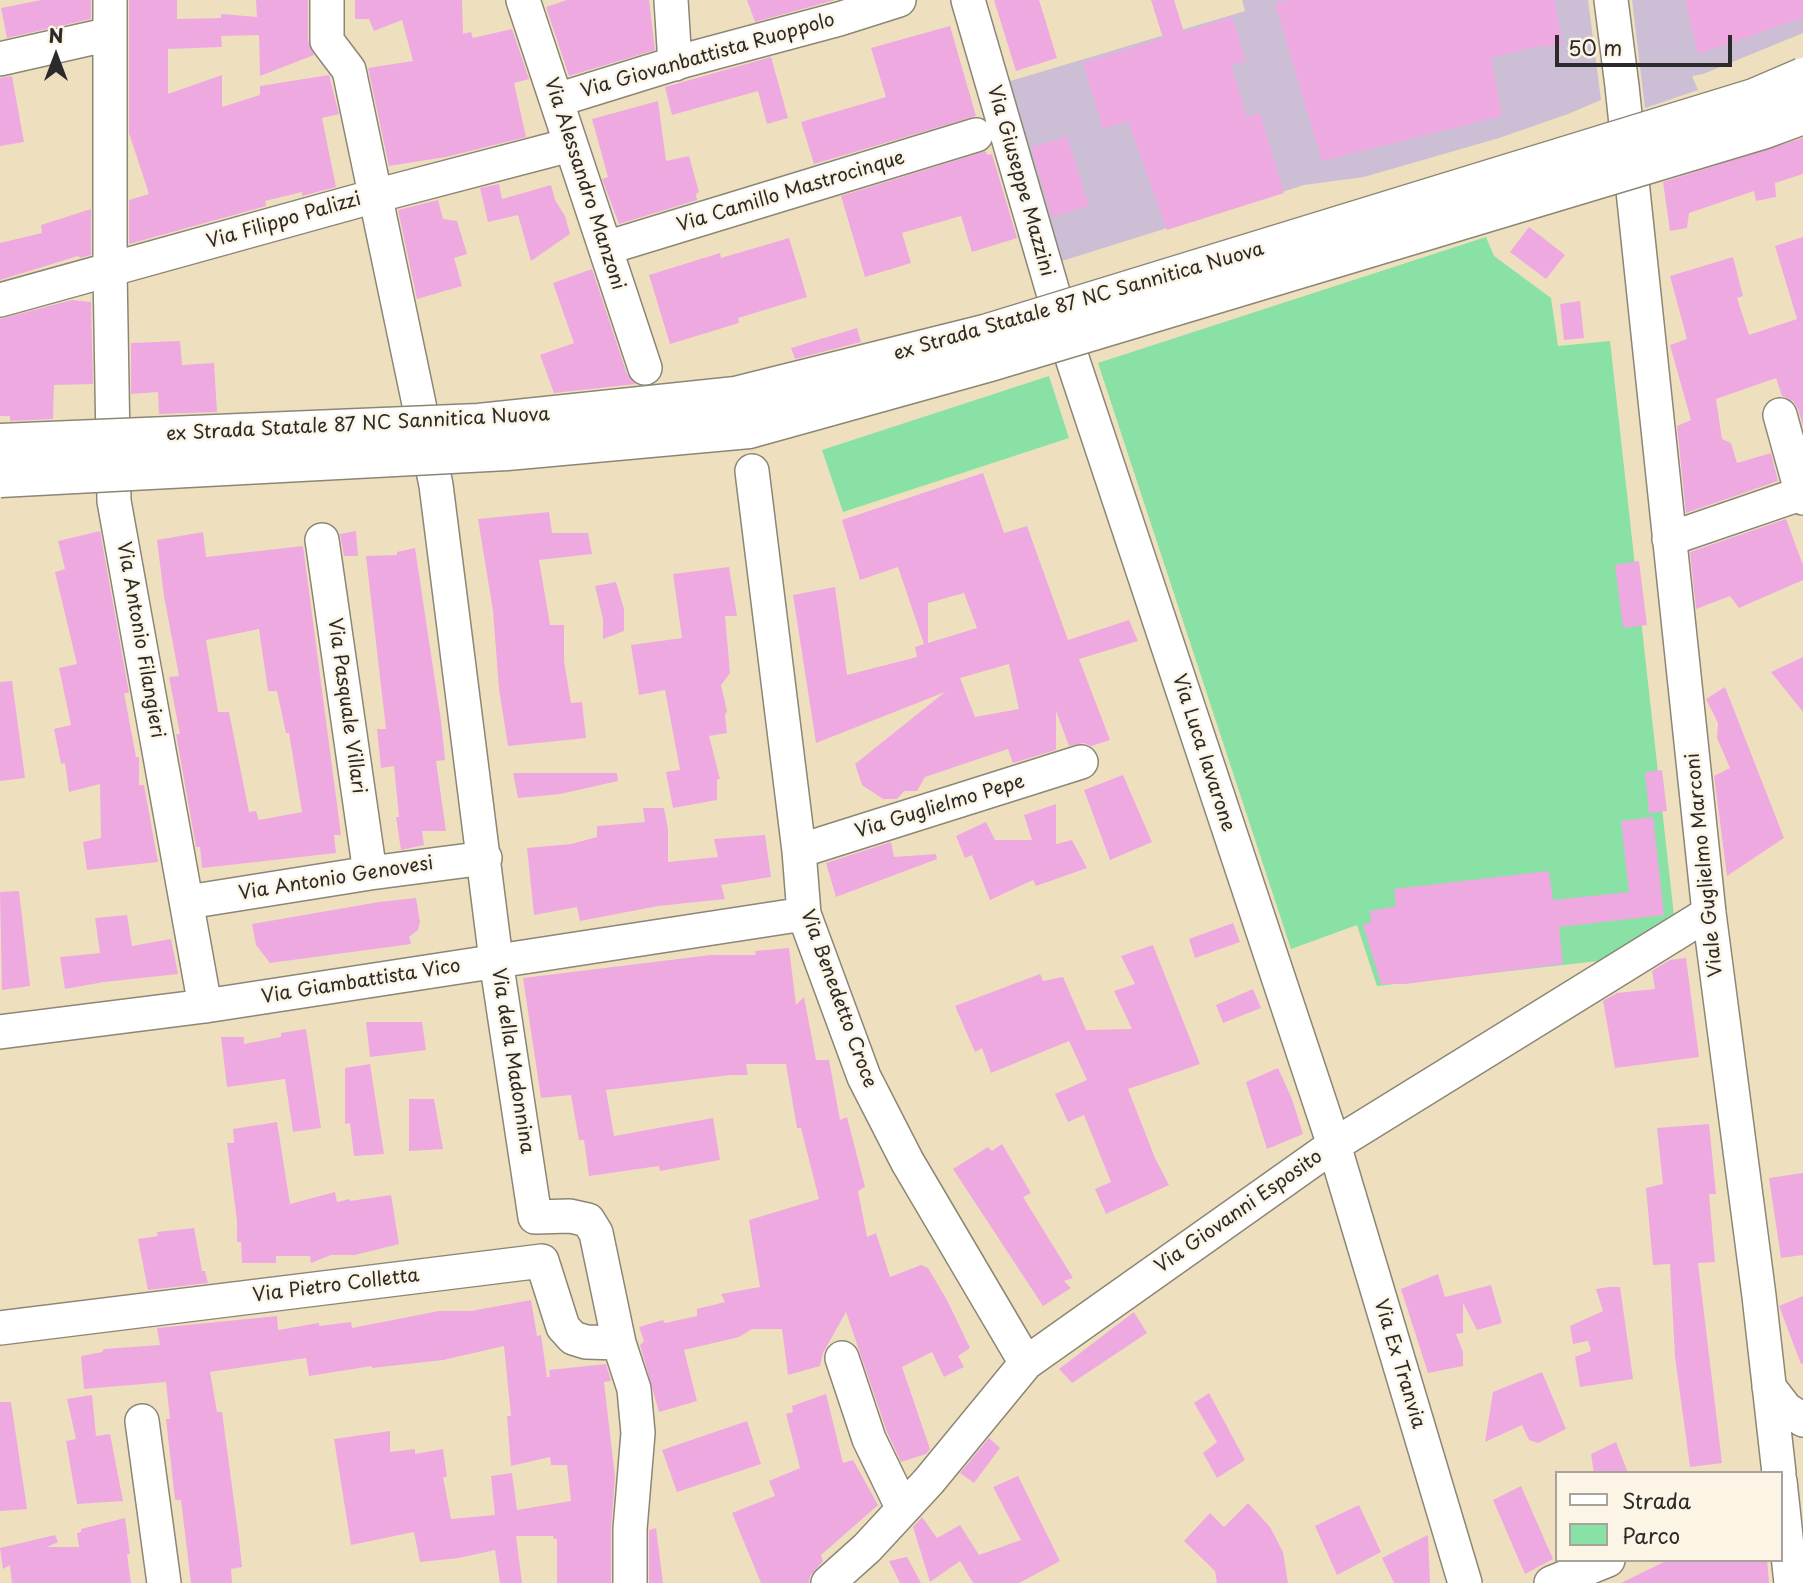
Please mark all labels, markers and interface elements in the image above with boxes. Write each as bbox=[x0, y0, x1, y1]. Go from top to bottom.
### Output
street label: Via Giovanbattista Ruoppolo bbox=[578, 9, 838, 103]
north arrow bbox=[21, 21, 91, 91]
text: N bbox=[48, 21, 64, 49]
scale bar bbox=[1558, 21, 1735, 65]
text: 50 m bbox=[1568, 31, 1622, 63]
street label: Via Alessandro Manzoni bbox=[539, 75, 629, 293]
street label: Via Giuseppe Mazzini bbox=[982, 83, 1058, 279]
street label: Via Camillo Mastrocinque bbox=[674, 146, 908, 238]
street label: Via Filippo Palizzi bbox=[204, 188, 364, 254]
street label: ex Strada Statale 87 NC Sannitica Nuova bbox=[891, 238, 1267, 366]
street label: ex Strada Statale 87 NC Sannitica Nuova bbox=[166, 404, 550, 446]
street label: Via Antonio Filangieri bbox=[111, 540, 169, 740]
street label: Via Pasquale Villari bbox=[322, 617, 370, 795]
street label: Via Luca Iavarone bbox=[1167, 671, 1239, 835]
street label: Viale Guglielmo Marconi bbox=[1682, 752, 1728, 978]
street label: Via Guglielmo Pepe bbox=[853, 770, 1027, 844]
street label: Via Antonio Genovesi bbox=[237, 852, 435, 906]
street label: Via Benedetto Croce bbox=[795, 907, 881, 1091]
street label: Via Giambattista Vico bbox=[260, 955, 462, 1009]
street label: Via della Madonnina bbox=[486, 967, 538, 1155]
street label: Via Giovanni Esposito bbox=[1151, 1146, 1327, 1278]
street label: Via Pietro Colletta bbox=[252, 1264, 420, 1308]
street label: Via Ex Tranvia bbox=[1369, 1297, 1429, 1431]
legend bbox=[1554, 1471, 1782, 1562]
text: Strada bbox=[1622, 1484, 1691, 1516]
text: Parco bbox=[1622, 1519, 1680, 1551]

